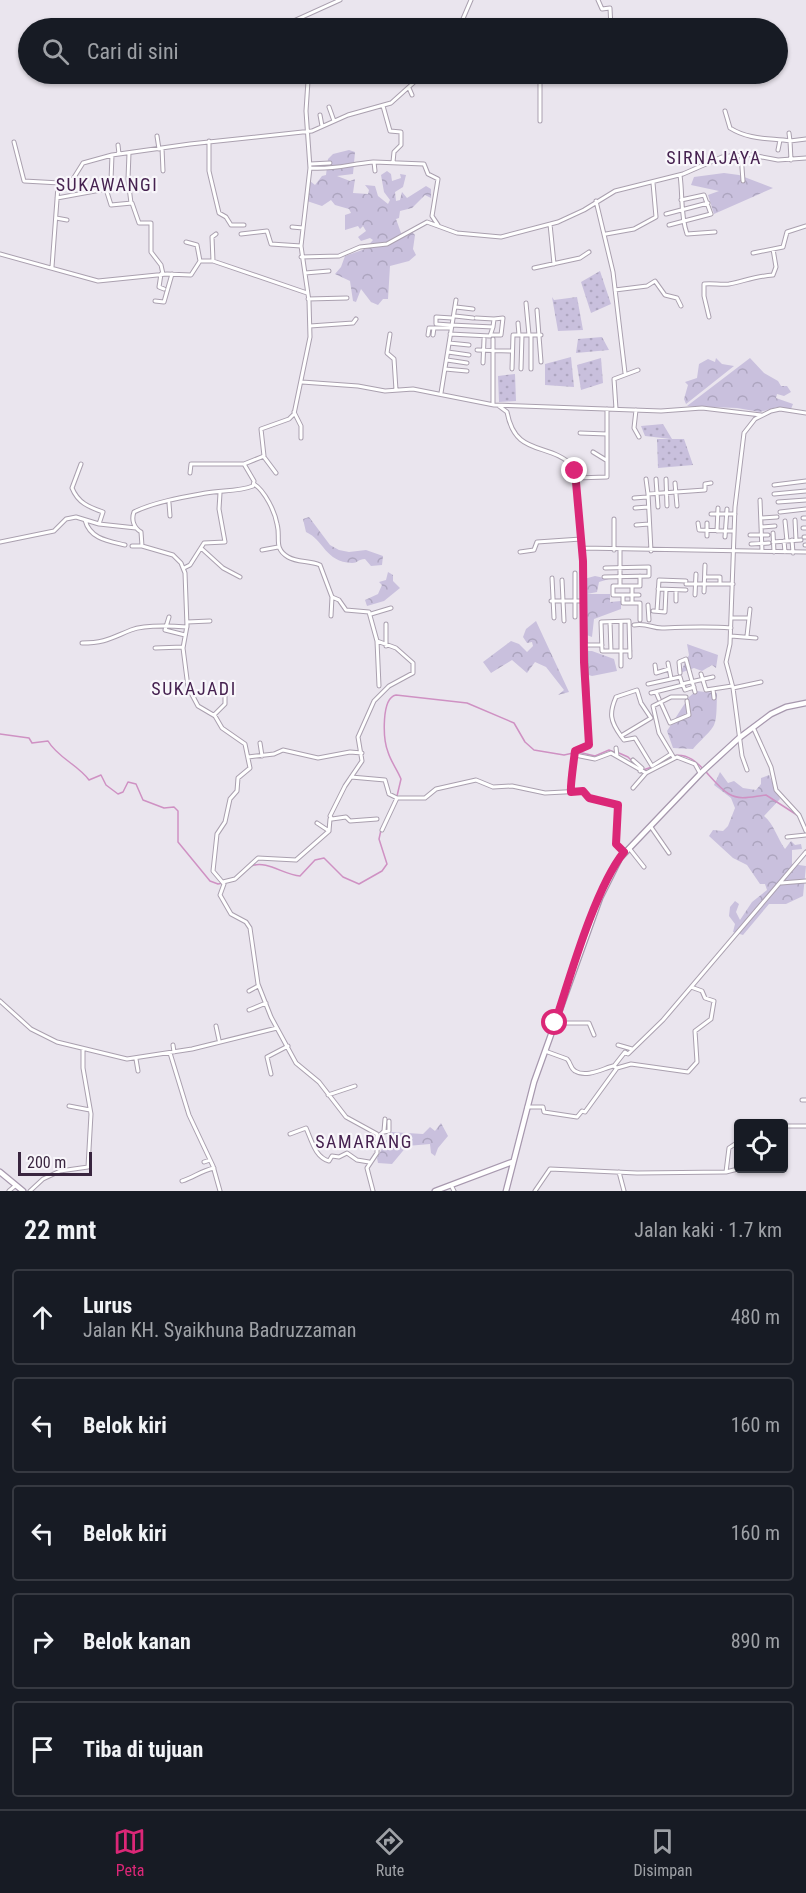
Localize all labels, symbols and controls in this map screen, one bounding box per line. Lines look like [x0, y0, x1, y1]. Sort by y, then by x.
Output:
search box [18, 18, 788, 84]
icon: search [39, 35, 72, 68]
text: Cari di sini [87, 39, 179, 64]
district label: SIRNAJAYA [666, 147, 762, 168]
district label: SUKAWANGI [56, 174, 158, 195]
route end [561, 457, 587, 483]
district label: SUKAJADI [151, 678, 237, 699]
route start [541, 1009, 567, 1035]
map controls [734, 1119, 788, 1173]
button: locate [734, 1119, 788, 1173]
district label: SAMARANG [315, 1131, 413, 1152]
scale bar [18, 1149, 92, 1176]
text: 200 m [27, 1153, 66, 1172]
text: 22 mnt [24, 1215, 96, 1245]
text: Jalan kaki · 1.7 km [634, 1218, 782, 1242]
text: Lurus [83, 1293, 132, 1318]
icon: ahead [26, 1301, 59, 1334]
text: 480 m [731, 1305, 780, 1329]
text: Jalan KH. Syaikhuna Badruzzaman [83, 1318, 356, 1342]
icon: left [26, 1409, 59, 1442]
text: Belok kiri [83, 1413, 167, 1438]
text: 160 m [731, 1413, 780, 1437]
icon: left [26, 1517, 59, 1550]
text: Belok kiri [83, 1521, 167, 1546]
text: 160 m [731, 1521, 780, 1545]
icon: right [26, 1625, 59, 1658]
text: Belok kanan [83, 1629, 191, 1654]
text: 890 m [731, 1629, 780, 1653]
icon: arrive [26, 1733, 59, 1766]
text: Tiba di tujuan [83, 1737, 203, 1762]
tab: Peta [113, 1825, 146, 1880]
tab: Rute [373, 1825, 406, 1880]
tab: Disimpan [633, 1825, 693, 1880]

